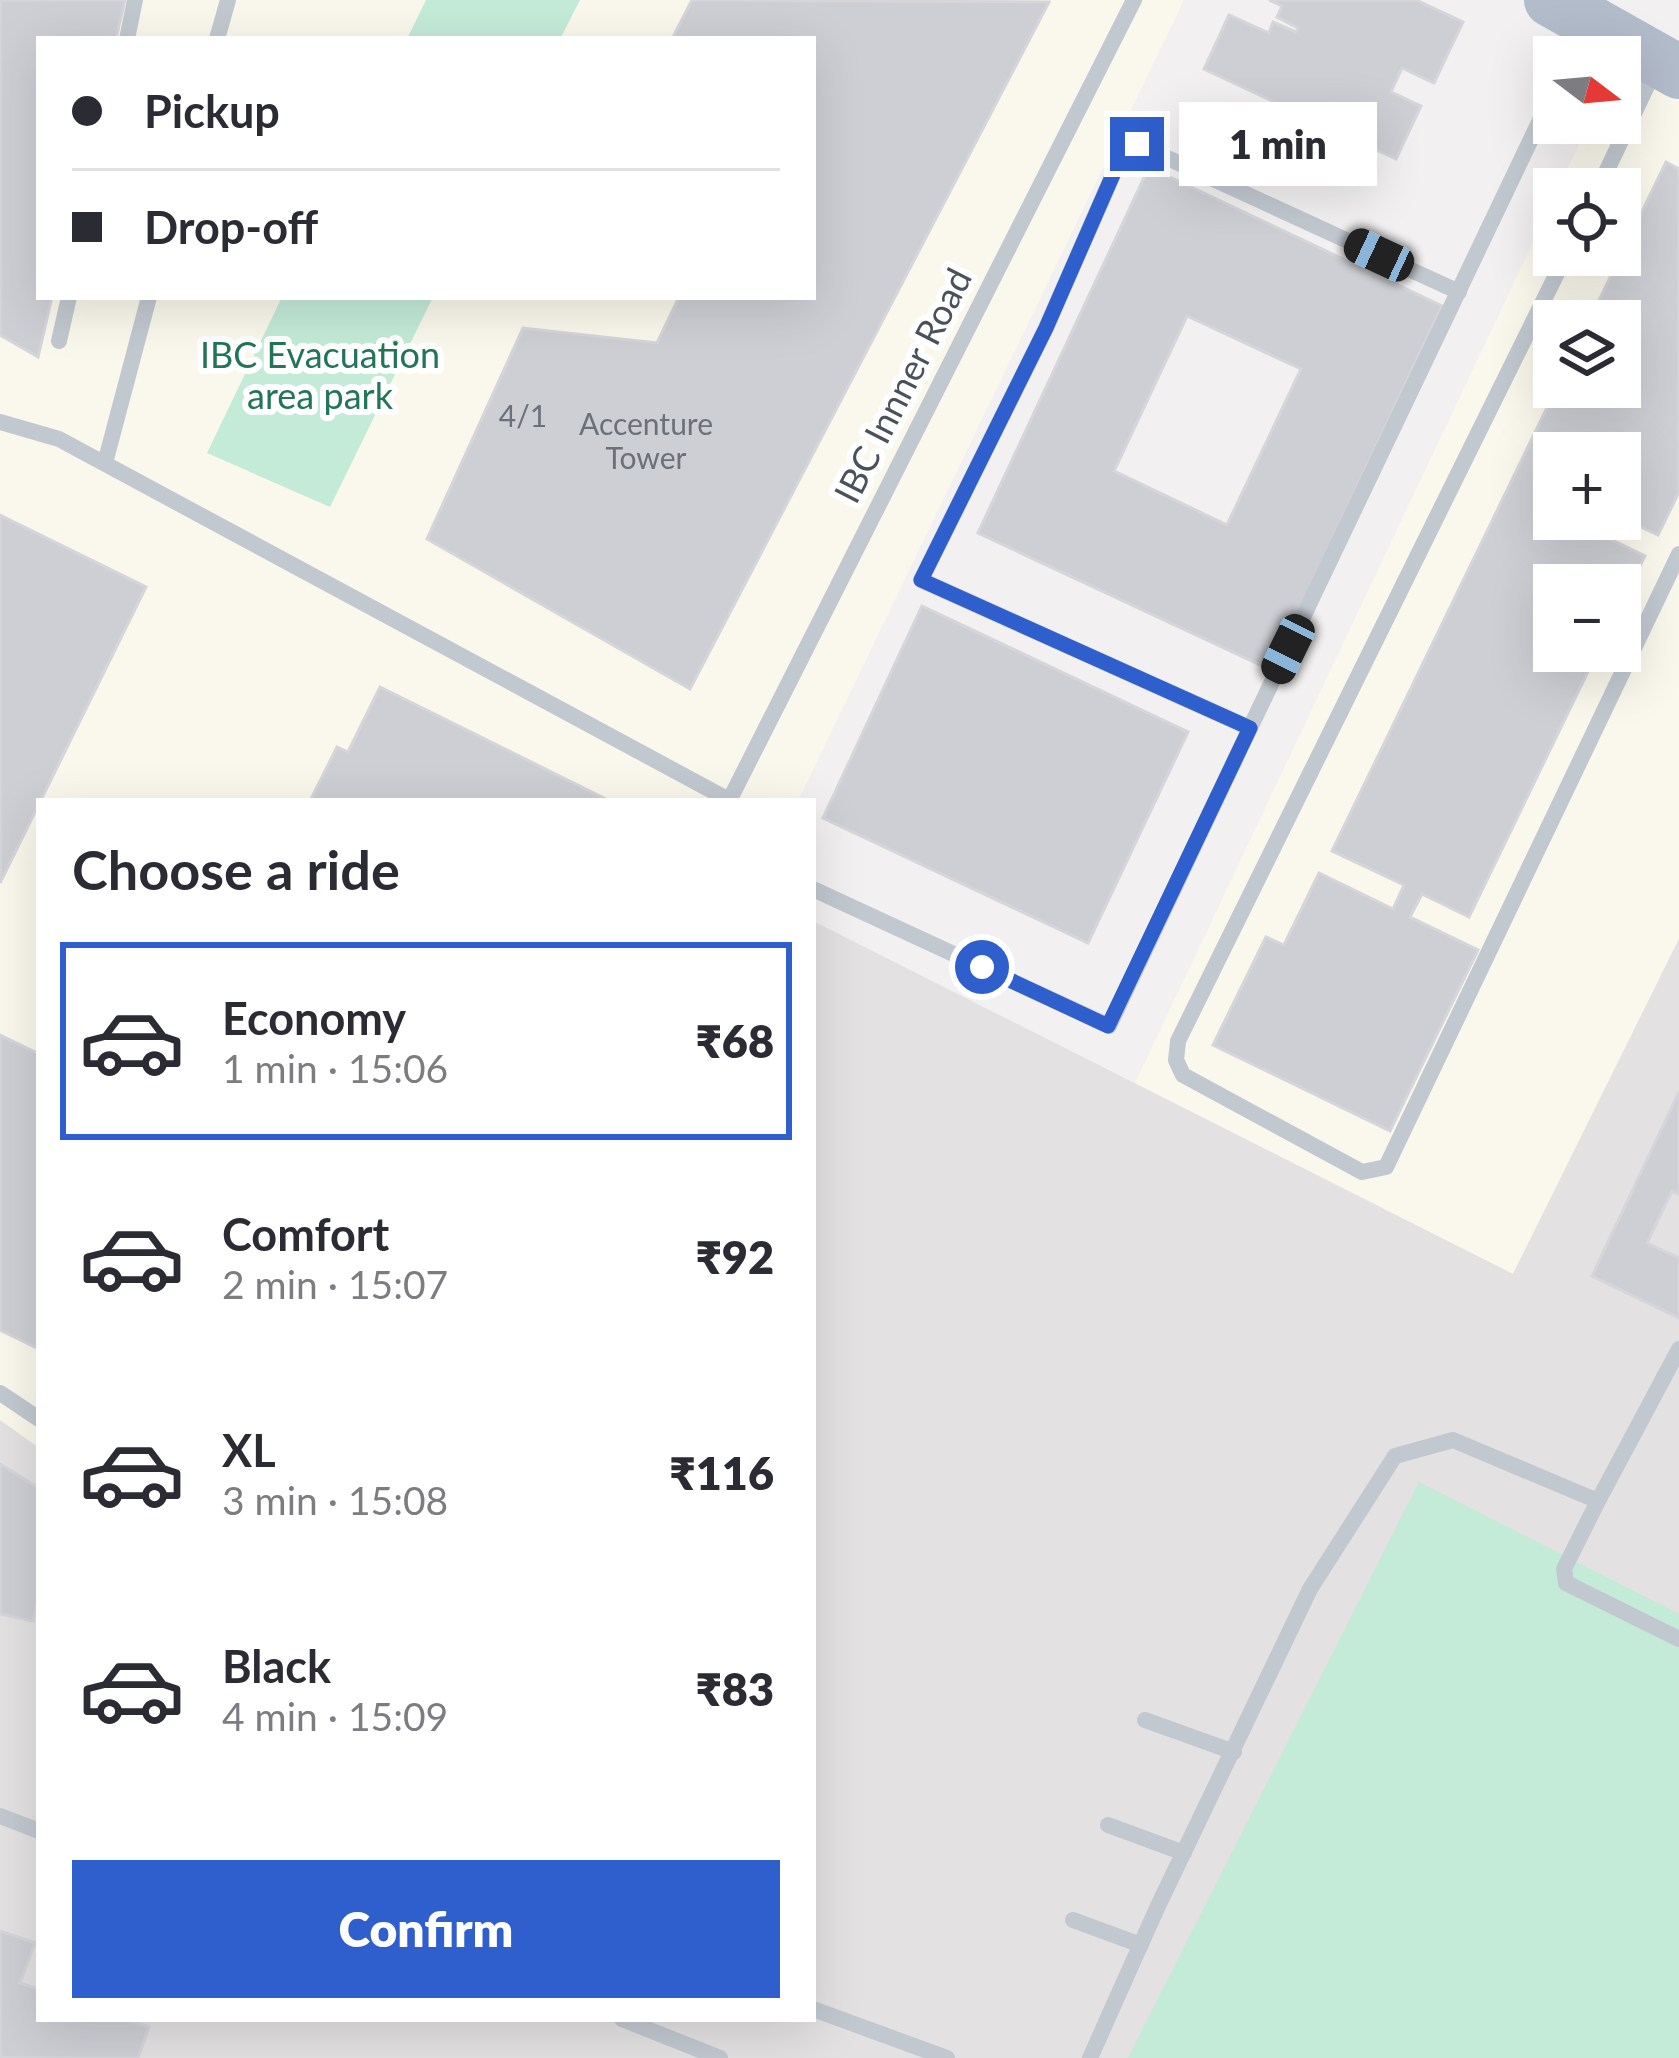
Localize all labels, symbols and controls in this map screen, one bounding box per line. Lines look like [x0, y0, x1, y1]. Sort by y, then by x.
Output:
north arrow [1533, 36, 1641, 144]
map controls [1533, 36, 1641, 672]
text: Pickup [144, 84, 280, 138]
callout: 1 min [1179, 102, 1377, 186]
route end [1110, 117, 1164, 171]
text: 1 min [1229, 121, 1327, 167]
button: locate [1533, 168, 1641, 276]
text: Drop-off [144, 200, 318, 254]
car [1339, 223, 1419, 287]
street label: IBC Innner Road [824, 260, 980, 510]
button: layers [1533, 300, 1641, 408]
park label: IBC Evacuation area park [200, 332, 440, 417]
house number: 4/1 [499, 397, 547, 433]
house number: Accenture Tower [579, 405, 713, 475]
button: + [1533, 432, 1641, 540]
button: − [1533, 564, 1641, 672]
car [1256, 609, 1320, 689]
text: Choose a ride [72, 837, 400, 902]
route start [955, 940, 1009, 994]
icon: car [78, 987, 186, 1095]
text: Economy [222, 991, 406, 1045]
text: ₹68 [696, 1014, 774, 1068]
text: 1 min · 15:06 [222, 1045, 448, 1091]
icon: car [78, 1203, 186, 1311]
text: Comfort [222, 1207, 389, 1261]
text: ₹92 [696, 1230, 774, 1284]
text: 2 min · 15:07 [222, 1261, 448, 1307]
icon: car [78, 1419, 186, 1527]
text: XL [222, 1423, 276, 1477]
text: ₹116 [670, 1446, 774, 1500]
text: 3 min · 15:08 [222, 1477, 448, 1523]
icon: car [78, 1635, 186, 1743]
text: Black [222, 1639, 331, 1693]
text: ₹83 [696, 1662, 774, 1716]
text: 4 min · 15:09 [222, 1693, 448, 1739]
button: Confirm [72, 1860, 780, 1998]

